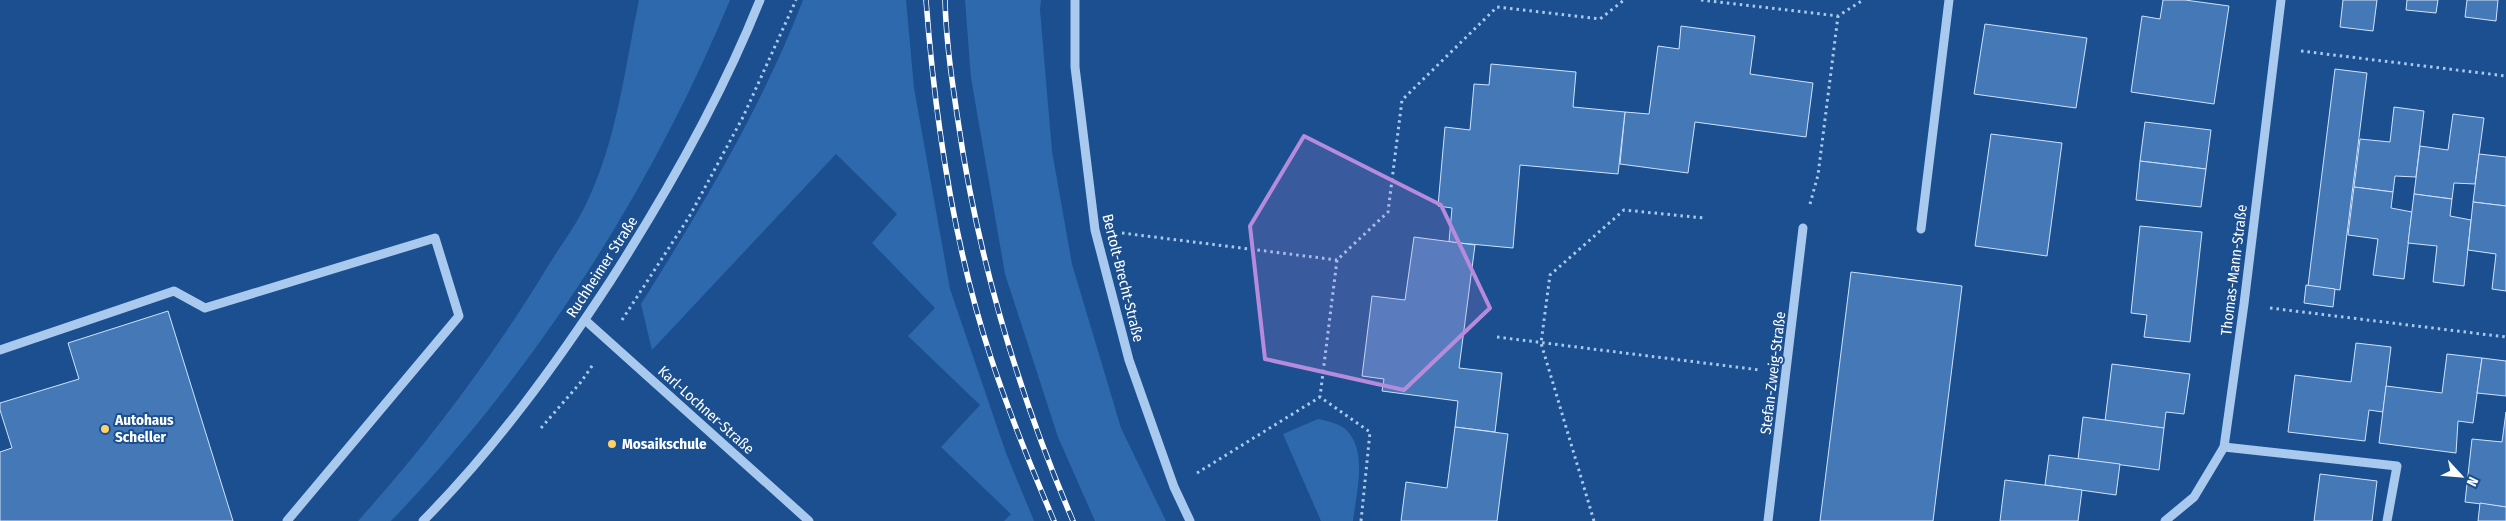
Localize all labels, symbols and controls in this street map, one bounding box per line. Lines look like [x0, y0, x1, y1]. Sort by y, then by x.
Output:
street label: Thomas-Mann-Straße [2217, 203, 2251, 337]
street label: Bertolt-Brecht-Straße [1098, 212, 1148, 344]
street label: Ruchheimer Straße [563, 213, 641, 321]
street label: Stefan-Zweig-Straße [1757, 310, 1789, 436]
street label: Karl-Lochner-Straße [654, 362, 758, 458]
place label: Autohaus Scheller [114, 411, 174, 446]
marker: Autohaus Scheller [99, 423, 111, 435]
place label: Mosaikschule [622, 435, 707, 453]
marker: Mosaikschule [606, 438, 618, 450]
north arrow [2436, 451, 2486, 501]
text: N [2463, 474, 2482, 489]

